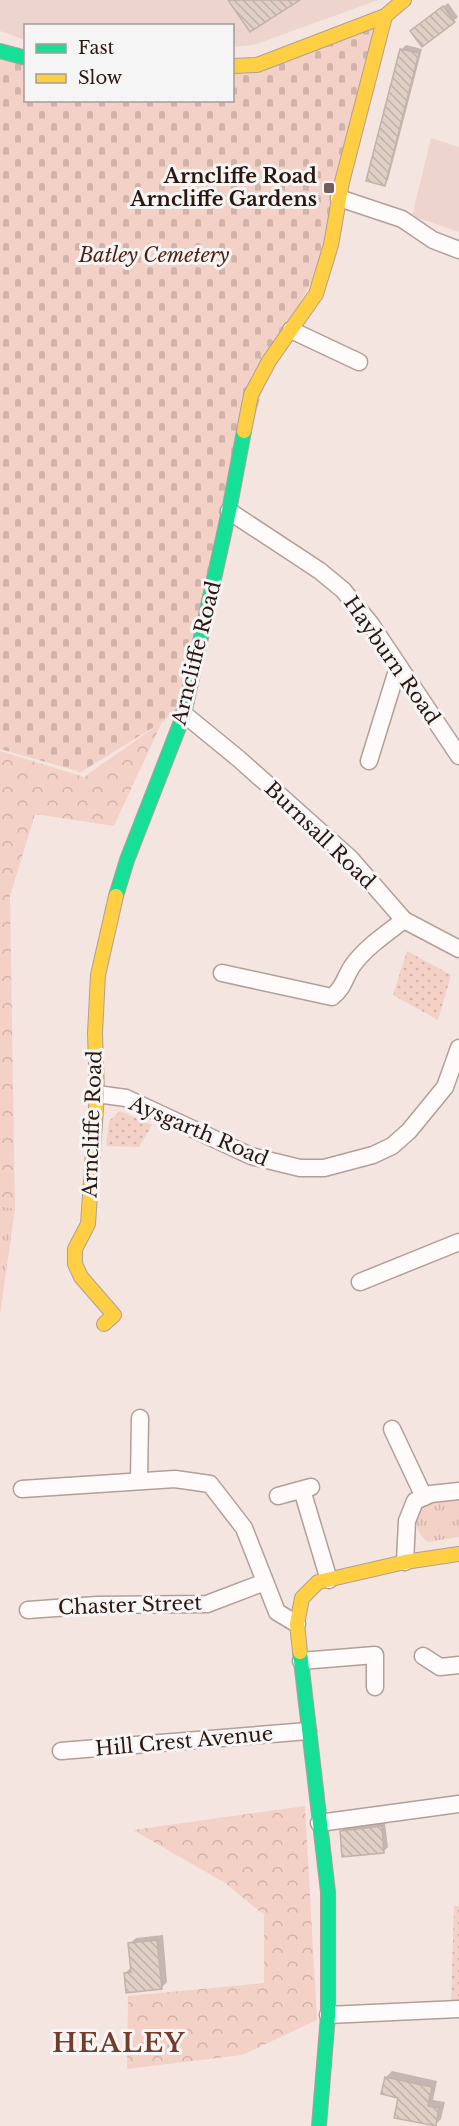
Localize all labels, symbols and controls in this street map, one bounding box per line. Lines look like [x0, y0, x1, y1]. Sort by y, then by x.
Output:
legend [24, 24, 234, 102]
text: Fast [78, 37, 115, 59]
text: Slow [78, 67, 123, 89]
place label: Arncliffe Road Arncliffe Gardens [129, 164, 317, 211]
marker: Arncliffe Road Arncliffe Gardens [322, 181, 336, 195]
park label: Batley Cemetery [78, 243, 230, 267]
street label: Arncliffe Road [166, 578, 225, 728]
street label: Hayburn Road [339, 591, 445, 729]
street label: Burnsall Road [260, 776, 380, 894]
street label: Arncliffe Road [77, 1050, 107, 1199]
street label: Aysgarth Road [125, 1091, 272, 1171]
street label: Chaster Street [58, 1590, 203, 1620]
street label: Hill Crest Avenue [94, 1721, 274, 1761]
district label: HEALEY [52, 2027, 186, 2059]

